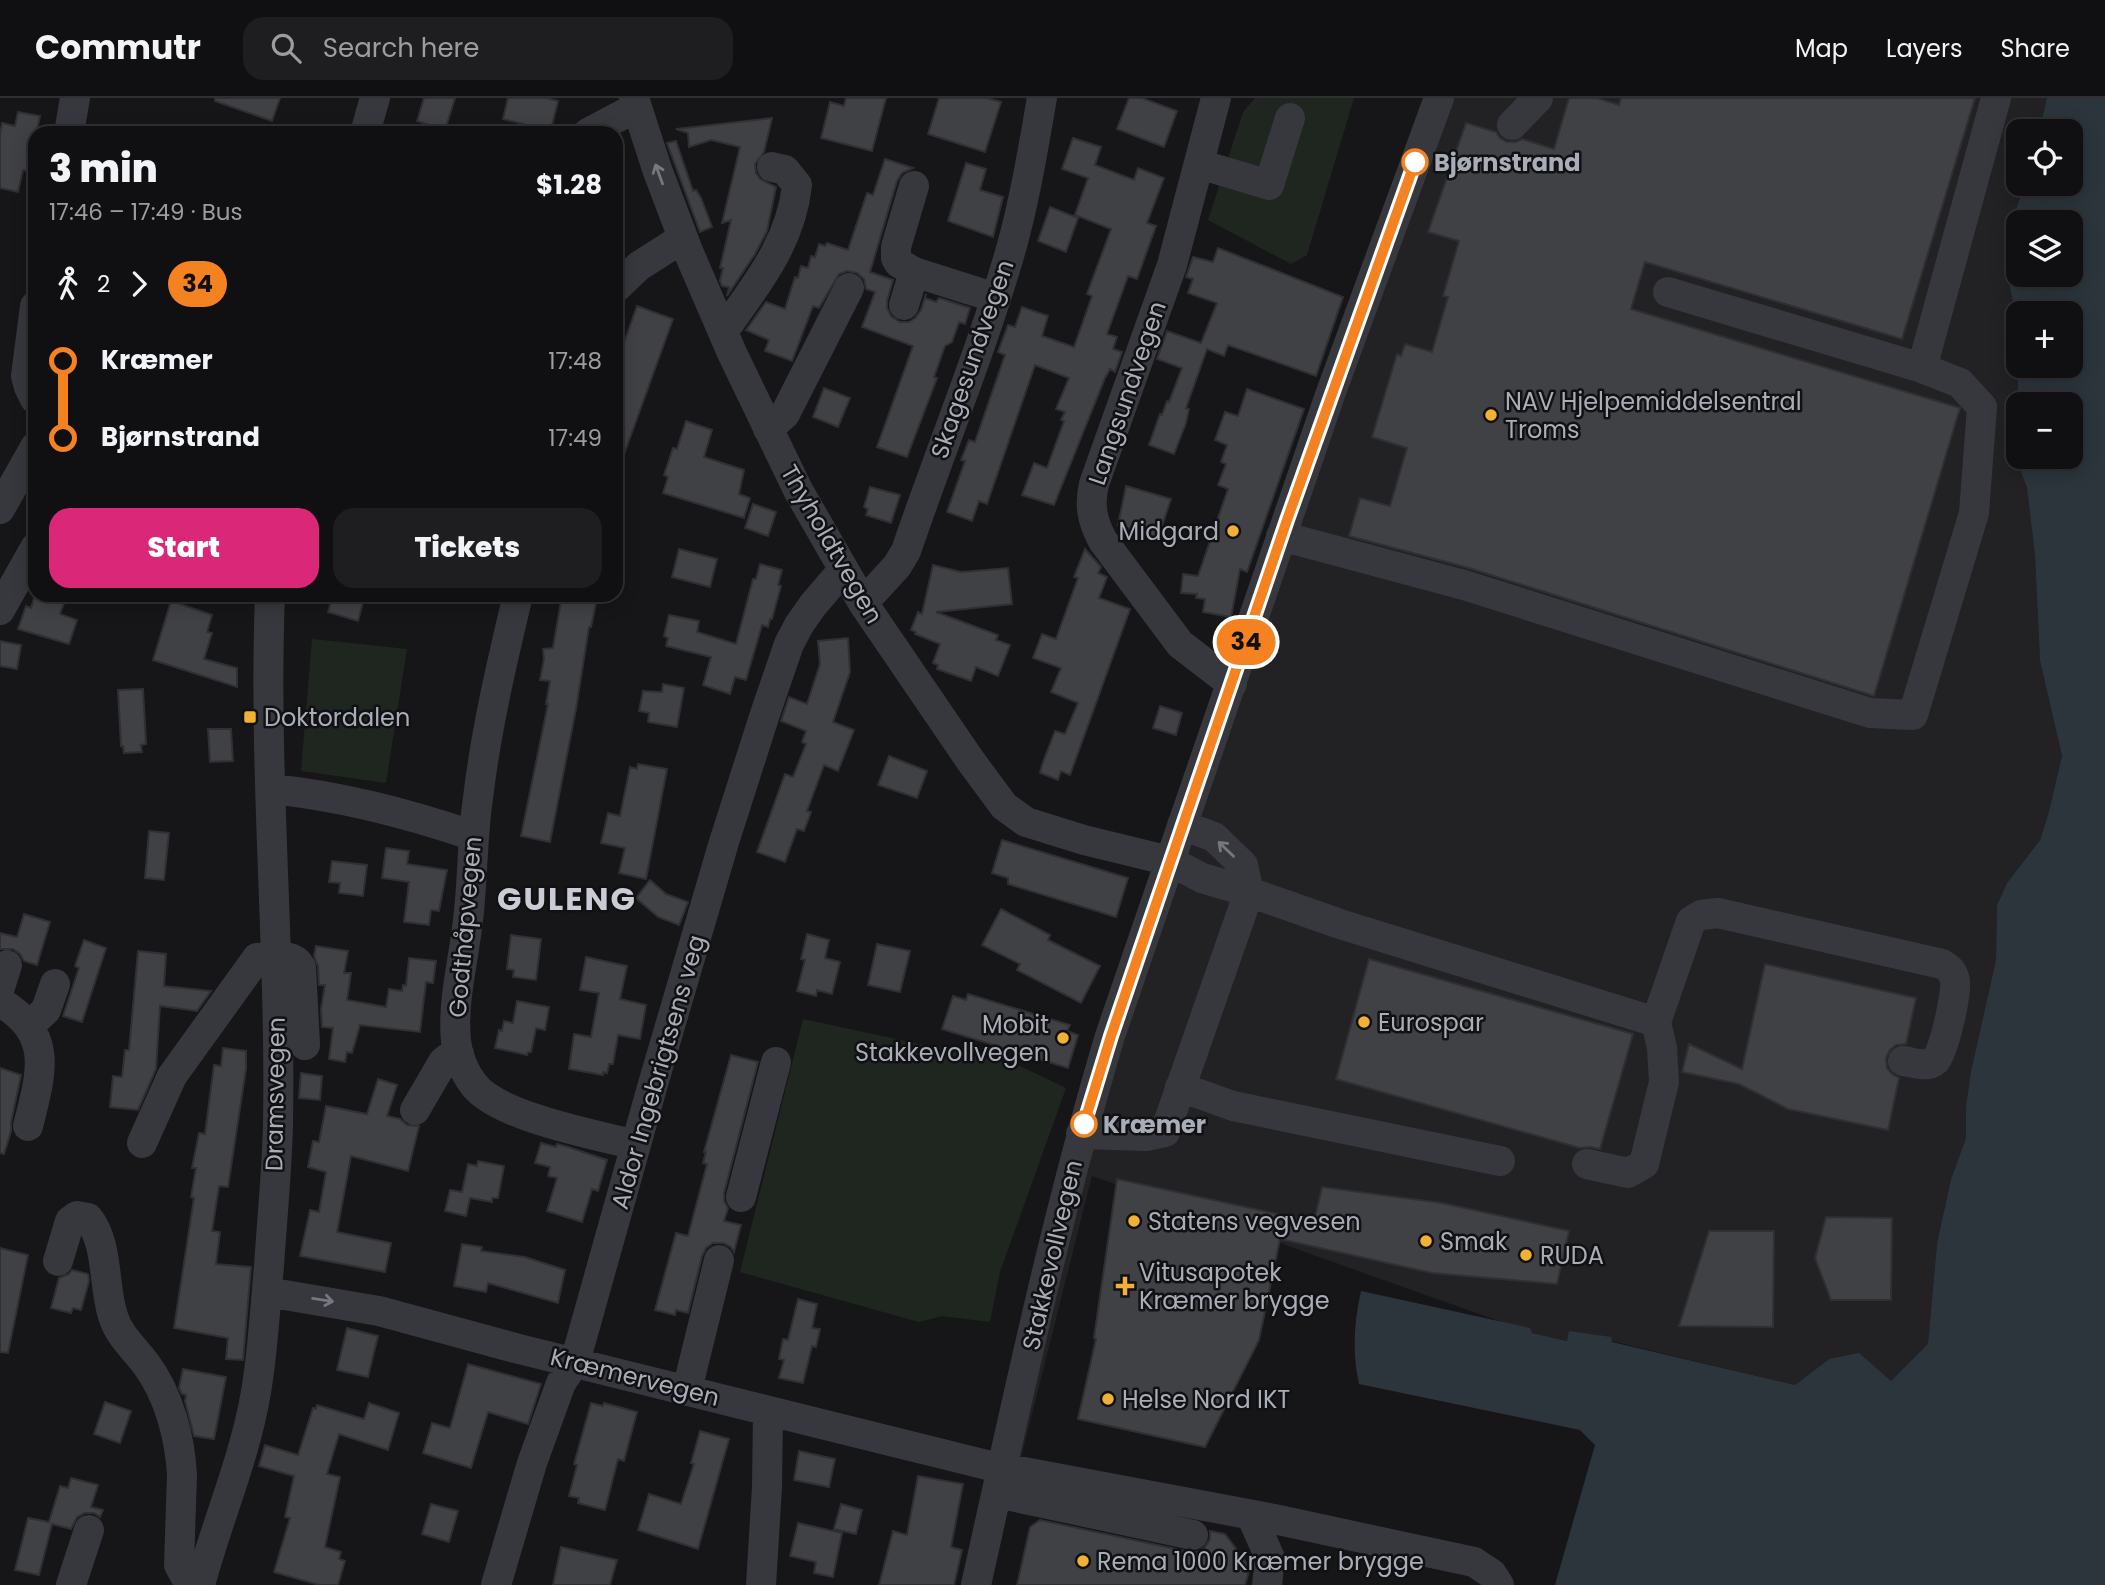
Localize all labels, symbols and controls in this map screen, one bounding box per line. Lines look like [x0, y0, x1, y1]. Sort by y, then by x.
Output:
search box [243, 17, 733, 80]
text: Commutr [35, 24, 201, 71]
icon: search [267, 29, 305, 67]
text: Search here [323, 30, 479, 66]
text: Map [1795, 32, 1848, 65]
text: Layers [1886, 32, 1962, 65]
text: Share [2000, 32, 2070, 65]
map controls [2006, 119, 2083, 469]
button: locate [2006, 119, 2083, 196]
text: 3 min [49, 142, 158, 195]
place label: Bjørnstrand [1434, 146, 1581, 179]
marker: Bjørnstrand [1402, 149, 1428, 175]
one-way arrow [652, 164, 664, 186]
text: $1.28 [536, 167, 602, 203]
text: 17:46 – 17:49 · Bus [49, 196, 243, 228]
button: layers [2006, 210, 2083, 287]
street label: Skagesundvegen [923, 255, 1021, 463]
icon: walk [49, 265, 87, 303]
icon: forward [120, 265, 158, 303]
text: 34 [182, 267, 213, 300]
text: 2 [97, 268, 110, 300]
street label: Langsundvegen [1080, 297, 1174, 489]
button: + [2006, 301, 2083, 378]
text: Kræmer [101, 342, 213, 378]
text: 17:48 [548, 345, 602, 377]
place label: NAV Hjelpemiddelsentral Troms [1505, 385, 1802, 446]
button: − [2006, 392, 2083, 469]
marker: NAV Hjelpemiddelsentral Troms [1483, 407, 1499, 423]
text: Bjørnstrand [101, 419, 260, 455]
text: 17:49 [548, 422, 602, 454]
street label: Thyholdtvegen [773, 459, 891, 629]
button: Start [49, 508, 319, 588]
button: Tickets [333, 508, 602, 588]
place label: Midgard [1119, 515, 1219, 548]
marker: Midgard [1225, 523, 1241, 539]
line badge: 34 [1214, 619, 1278, 665]
text: 34 [1231, 625, 1261, 658]
place label: Doktordalen [264, 701, 410, 734]
marker: Doktordalen [242, 709, 258, 725]
street label: Godthåpvegen [441, 835, 489, 1019]
one-way arrow [1218, 840, 1235, 857]
district label: GULENG [497, 876, 637, 921]
street label: Aldor Ingebrigtsens veg [603, 931, 713, 1213]
place label: Eurospar [1378, 1006, 1484, 1039]
place label: Mobit Stakkevollvegen [855, 1008, 1049, 1069]
marker: Eurospar [1356, 1014, 1372, 1030]
street label: Dramsvegen [257, 1017, 293, 1171]
marker: Mobit Stakkevollvegen [1055, 1030, 1071, 1046]
place label: Kræmer [1103, 1108, 1206, 1141]
marker: Kræmer [1071, 1111, 1097, 1137]
street label: Stakkevollvegen [1014, 1157, 1090, 1353]
place label: Statens vegvesen [1148, 1205, 1361, 1238]
marker: Statens vegvesen [1126, 1213, 1142, 1229]
place label: Smak [1440, 1225, 1508, 1258]
marker: Smak [1418, 1233, 1434, 1249]
place label: RUDA [1540, 1239, 1604, 1272]
marker: RUDA [1518, 1247, 1534, 1263]
place label: Vitusapotek Kræmer brygge [1139, 1256, 1330, 1317]
marker: Vitusapotek Kræmer brygge [1117, 1278, 1133, 1294]
one-way arrow [311, 1294, 334, 1307]
street label: Kræmervegen [547, 1340, 723, 1414]
place label: Helse Nord IKT [1122, 1383, 1290, 1416]
marker: Helse Nord IKT [1100, 1391, 1116, 1407]
place label: Rema 1000 Kræmer brygge [1097, 1545, 1424, 1578]
marker: Rema 1000 Kræmer brygge [1075, 1553, 1091, 1569]

